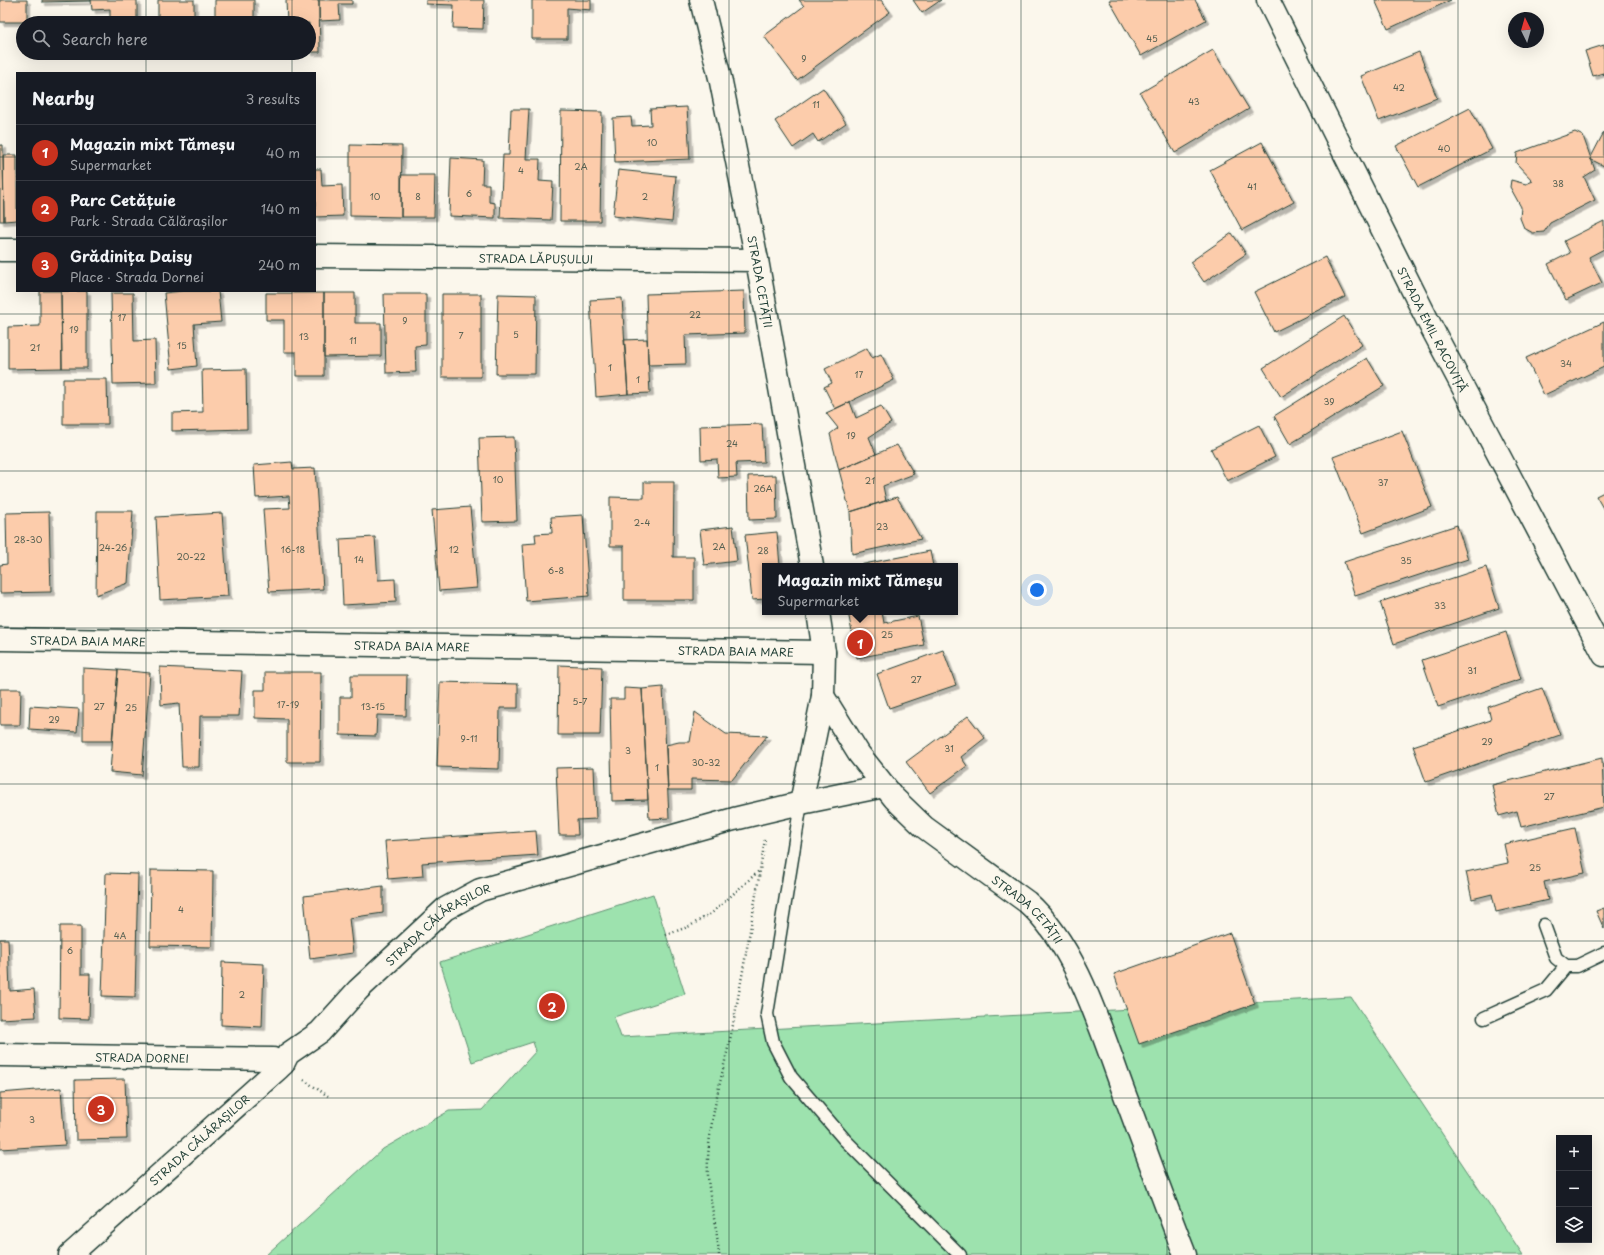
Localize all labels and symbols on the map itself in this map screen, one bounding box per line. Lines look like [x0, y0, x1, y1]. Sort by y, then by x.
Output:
north arrow [1508, 12, 1544, 48]
house number: 45 [1146, 31, 1158, 45]
house number: 9 [801, 51, 807, 65]
house number: 42 [1393, 80, 1405, 94]
house number: 43 [1188, 94, 1200, 108]
house number: 11 [812, 97, 820, 111]
house number: 10 [647, 135, 658, 149]
house number: 40 [1438, 141, 1451, 155]
house number: 2A [574, 159, 588, 173]
house number: 4 [518, 163, 524, 177]
house number: 38 [1552, 176, 1564, 190]
house number: 41 [1247, 179, 1257, 193]
house number: 6 [466, 186, 472, 200]
house number: 10 [370, 189, 381, 203]
house number: 8 [415, 189, 421, 203]
house number: 2 [642, 189, 648, 203]
street label: STRADA CETĂȚII [744, 234, 778, 329]
street label: STRADA LĂPUȘULUI [479, 249, 593, 267]
street label: STRADA EMIL RACOVIȚĂ [1394, 263, 1472, 395]
house number: 22 [689, 307, 701, 321]
house number: 17 [118, 310, 127, 324]
house number: 9 [402, 313, 408, 327]
house number: 19 [69, 322, 79, 336]
house number: 5 [513, 327, 519, 341]
house number: 7 [458, 328, 464, 342]
house number: 13 [299, 329, 309, 343]
house number: 11 [349, 333, 357, 347]
house number: 15 [177, 338, 187, 352]
house number: 21 [30, 340, 40, 354]
house number: 34 [1560, 356, 1572, 370]
house number: 1 [608, 360, 612, 374]
house number: 17 [855, 367, 864, 381]
house number: 1 [636, 372, 640, 386]
house number: 39 [1323, 394, 1335, 408]
house number: 19 [846, 428, 856, 442]
house number: 24 [726, 436, 738, 450]
house number: 10 [493, 472, 504, 486]
house number: 21 [865, 473, 875, 487]
house number: 37 [1378, 475, 1388, 489]
house number: 26A [753, 481, 773, 495]
house number: 2-4 [634, 515, 650, 529]
house number: 23 [876, 519, 888, 533]
house number: 28-30 [14, 532, 43, 546]
house number: 2A [712, 539, 726, 553]
house number: 24-26 [99, 540, 127, 554]
house number: 16-18 [281, 542, 305, 556]
house number: 12 [449, 542, 459, 556]
house number: 28 [757, 543, 769, 557]
house number: 20-22 [176, 549, 206, 563]
house number: 14 [354, 552, 364, 566]
house number: 35 [1400, 553, 1412, 567]
house number: 6-8 [548, 563, 564, 577]
your location [1027, 580, 1047, 600]
house number: 33 [1434, 598, 1446, 612]
house number: 25 [881, 627, 893, 641]
pin: 1 [847, 628, 873, 658]
street label: STRADA BAIA MARE [30, 631, 146, 650]
street label: STRADA BAIA MARE [354, 636, 470, 655]
street label: STRADA BAIA MARE [678, 641, 794, 660]
house number: 31 [1467, 663, 1477, 677]
house number: 27 [910, 672, 922, 686]
house number: 5-7 [573, 694, 587, 708]
house number: 17-19 [277, 697, 299, 711]
house number: 27 [93, 699, 105, 713]
house number: 13-15 [361, 699, 385, 713]
house number: 25 [125, 700, 137, 714]
house number: 29 [48, 712, 60, 726]
house number: 9-11 [460, 731, 478, 745]
house number: 29 [1481, 734, 1493, 748]
house number: 31 [944, 741, 954, 755]
house number: 3 [625, 743, 631, 757]
house number: 30-32 [692, 755, 720, 769]
house number: 1 [655, 760, 659, 774]
house number: 27 [1543, 789, 1555, 803]
house number: 25 [1529, 860, 1541, 874]
street label: STRADA CETĂȚII [988, 871, 1067, 947]
street label: STRADA CĂLĂRAȘILOR [381, 879, 492, 969]
house number: 4 [178, 902, 184, 916]
house number: 4A [114, 928, 127, 942]
house number: 6 [67, 943, 73, 957]
house number: 2 [239, 987, 245, 1001]
pin: 2 [539, 991, 565, 1021]
street label: STRADA DORNEI [95, 1048, 189, 1066]
street label: STRADA CĂLĂRAȘILOR [145, 1090, 253, 1189]
pin: 3 [88, 1094, 114, 1124]
house number: 3 [29, 1112, 35, 1126]

